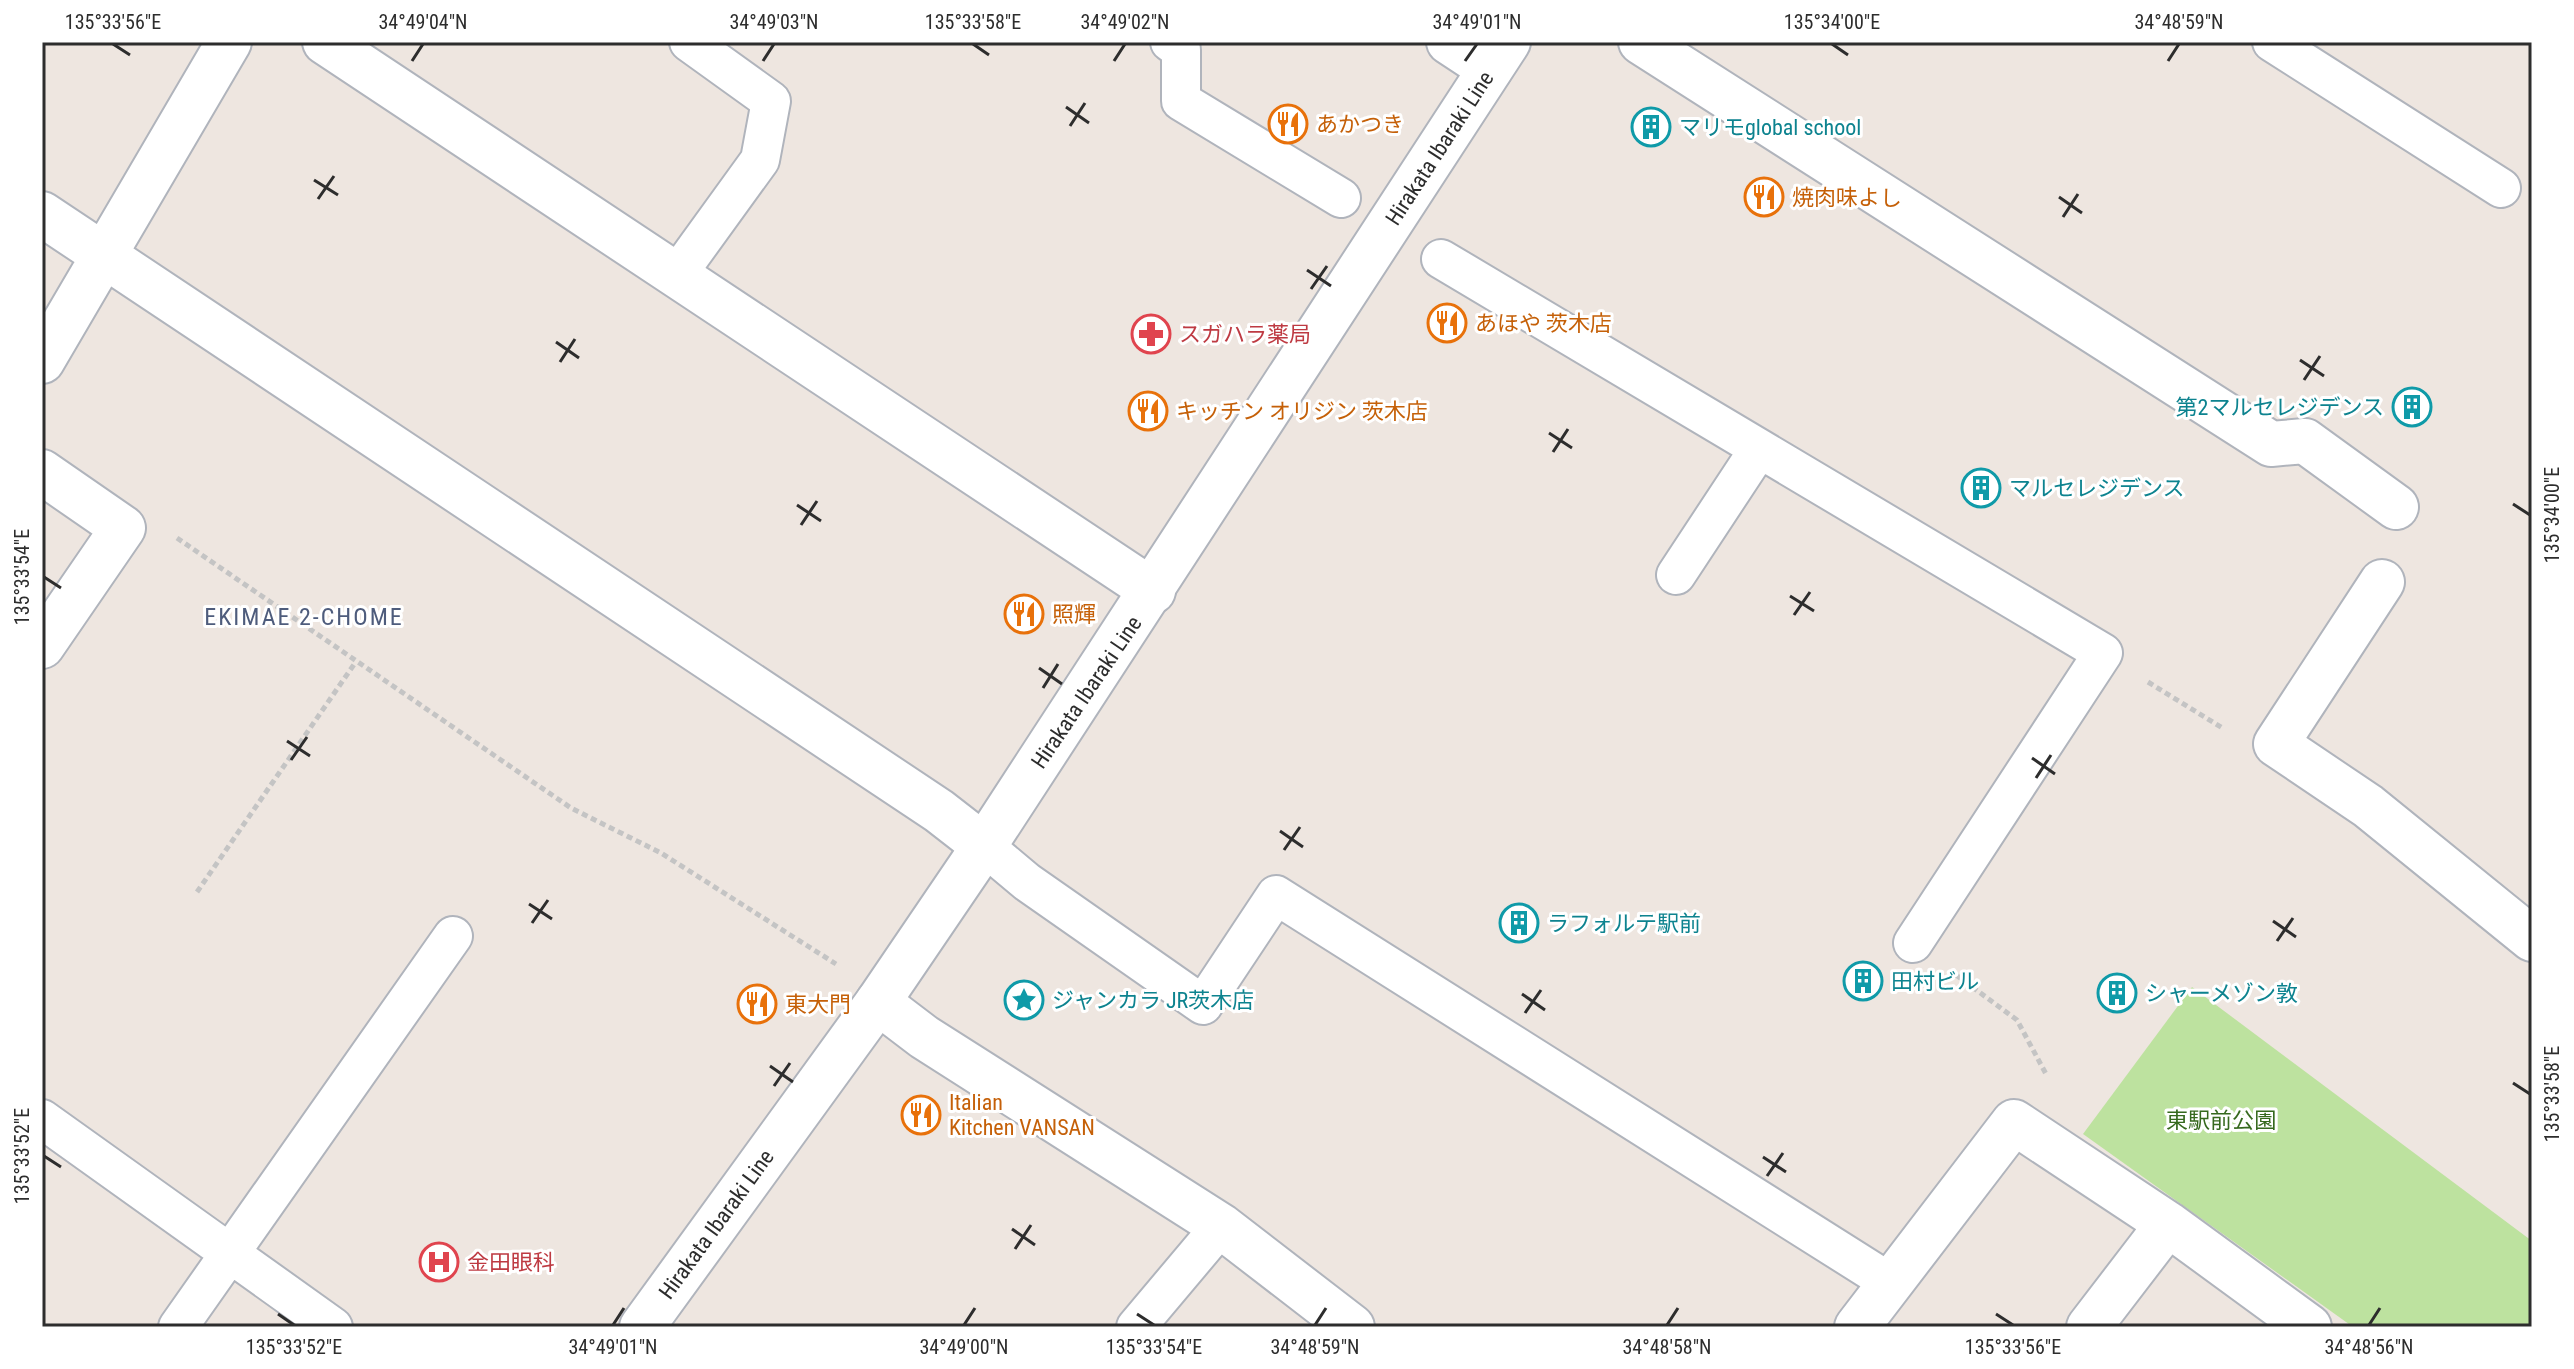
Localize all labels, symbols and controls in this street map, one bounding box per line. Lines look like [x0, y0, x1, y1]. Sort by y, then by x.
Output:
text: 135°33'56"E [65, 10, 161, 34]
text: 34°49'04"N [378, 10, 468, 34]
text: 34°49'03"N [729, 10, 819, 34]
text: 135°33'58"E [925, 10, 1021, 34]
text: 34°49'02"N [1080, 10, 1170, 34]
text: 34°49'01"N [1432, 10, 1522, 34]
text: 135°34'00"E [1784, 10, 1880, 34]
text: 34°48'59"N [2134, 10, 2224, 34]
street label: Hirakata Ibaraki Line [1380, 67, 1498, 230]
restaurant icon: あかつき [1267, 103, 1309, 145]
building icon: マリモglobal school [1630, 106, 1672, 148]
place label: あかつき [1316, 112, 1404, 137]
place label: マリモglobal school [1679, 115, 1861, 140]
restaurant icon: 焼肉味よし [1743, 176, 1785, 218]
place label: 焼肉味よし [1792, 185, 1902, 210]
restaurant icon: あほや 茨木店 [1426, 302, 1468, 344]
place label: あほや 茨木店 [1475, 311, 1612, 336]
pharmacy icon: スガハラ薬局 [1130, 313, 1172, 355]
place label: スガハラ薬局 [1179, 322, 1311, 347]
building icon: 第2マルセレジデンス [2391, 386, 2433, 428]
restaurant icon: キッチン オリジン 茨木店 [1127, 390, 1169, 432]
place label: 第2マルセレジデンス [2176, 395, 2384, 420]
place label: キッチン オリジン 茨木店 [1176, 399, 1428, 424]
building icon: マルセレジデンス [1960, 467, 2002, 509]
text: 135°34'00"E [2540, 467, 2564, 563]
place label: マルセレジデンス [2009, 476, 2185, 501]
text: 135°33'54"E [10, 529, 34, 625]
restaurant icon: 照輝 [1003, 593, 1045, 635]
place label: 照輝 [1052, 602, 1096, 627]
district label: EKIMAE 2-CHOME [204, 603, 404, 631]
street label: Hirakata Ibaraki Line [1026, 611, 1147, 773]
building icon: ラフォルテ駅前 [1498, 902, 1540, 944]
place label: ラフォルテ駅前 [1547, 911, 1701, 936]
building icon: 田村ビル [1842, 960, 1884, 1002]
place label: 田村ビル [1891, 969, 1979, 994]
building icon: シャーメゾン敦 [2096, 972, 2138, 1014]
place icon: ジャンカラ JR茨木店 [1003, 979, 1045, 1021]
place label: シャーメゾン敦 [2145, 981, 2298, 1006]
restaurant icon: 東大門 [736, 983, 778, 1025]
place label: ジャンカラ JR茨木店 [1052, 988, 1254, 1013]
place label: 東大門 [785, 992, 851, 1017]
text: 135°33'58"E [2540, 1046, 2564, 1142]
place label: Italian Kitchen VANSAN [949, 1090, 1095, 1140]
restaurant icon: Italian Kitchen VANSAN [900, 1094, 942, 1136]
text: 135°33'52"E [10, 1108, 34, 1204]
park label: 東駅前公園 [2166, 1108, 2276, 1133]
street label: Hirakata Ibaraki Line [654, 1145, 779, 1304]
hospital icon: 金田眼科 [418, 1241, 460, 1283]
place label: 金田眼科 [467, 1250, 555, 1275]
text: 135°33'52"E [246, 1335, 342, 1359]
text: 34°49'01"N [568, 1335, 658, 1359]
text: 34°49'00"N [919, 1335, 1009, 1359]
text: 135°33'54"E [1106, 1335, 1202, 1359]
text: 34°48'59"N [1270, 1335, 1360, 1359]
text: 34°48'58"N [1622, 1335, 1712, 1359]
text: 135°33'56"E [1965, 1335, 2061, 1359]
text: 34°48'56"N [2324, 1335, 2414, 1359]

